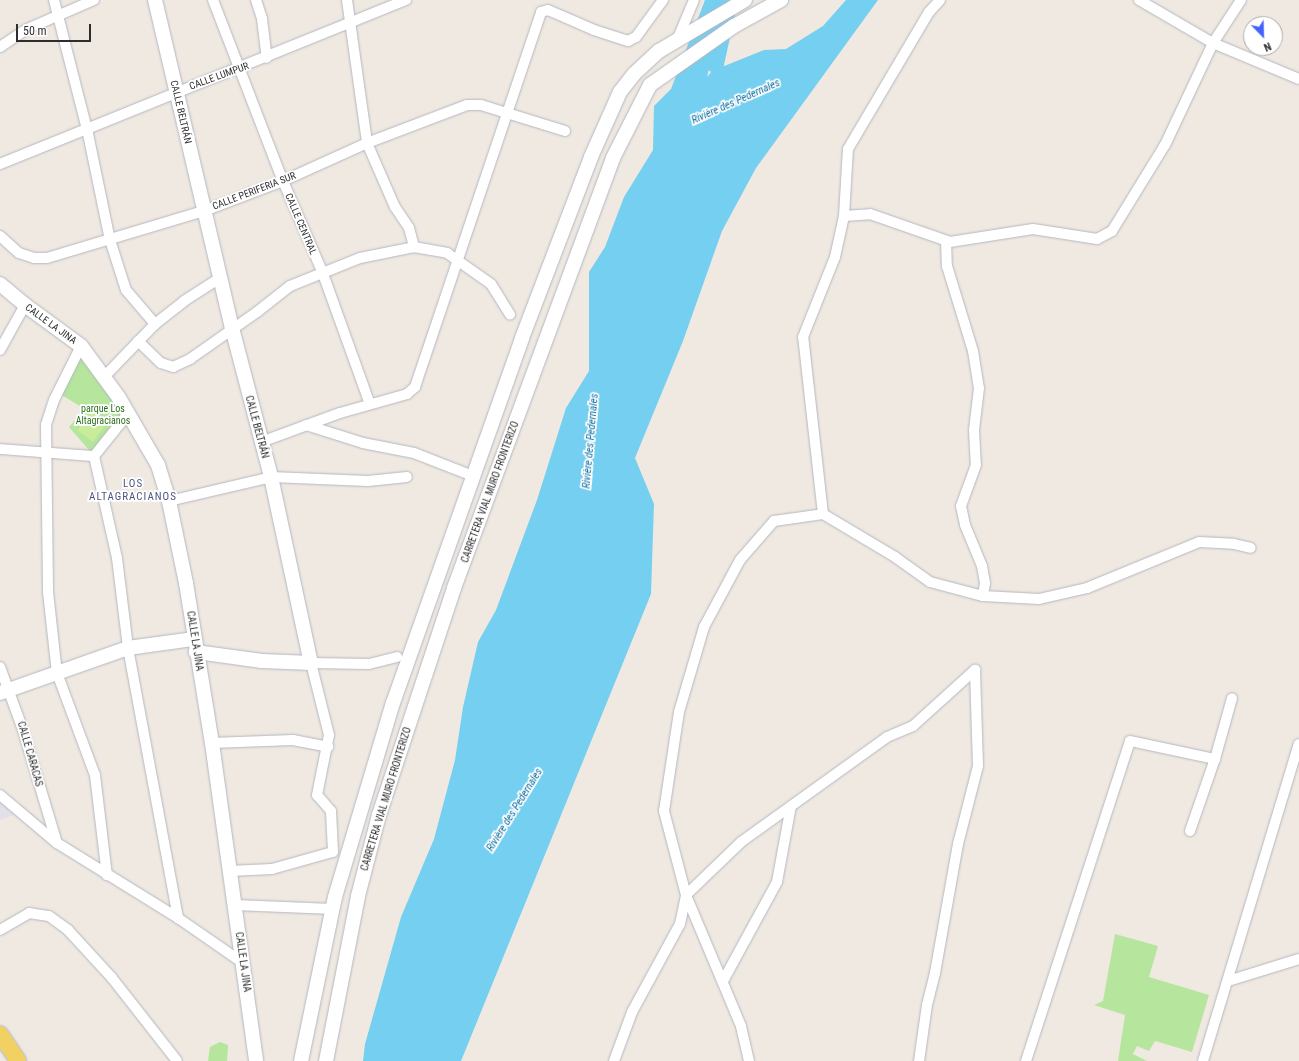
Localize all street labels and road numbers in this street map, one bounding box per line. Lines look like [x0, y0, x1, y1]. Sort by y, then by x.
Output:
street label: CALLE LUMPUR [188, 60, 250, 92]
street label: CALLE BELTRÁN [168, 79, 194, 145]
street label: CALLE PERIFERIA SUR [211, 170, 297, 212]
street label: CALLE CENTRAL [283, 191, 319, 257]
street label: CALLE LA JINA [23, 301, 79, 347]
street label: CALLE BELTRÁN [243, 394, 271, 460]
street label: CARRETERA VIAL MURO FRONTERIZO [459, 420, 521, 564]
street label: CALLE LA JINA [184, 610, 206, 672]
street label: CALLE CARACAS [15, 720, 45, 788]
street label: CARRETERA VIAL MURO FRONTERIZO [358, 726, 414, 872]
street label: CALLE LA JINA [233, 931, 253, 993]

